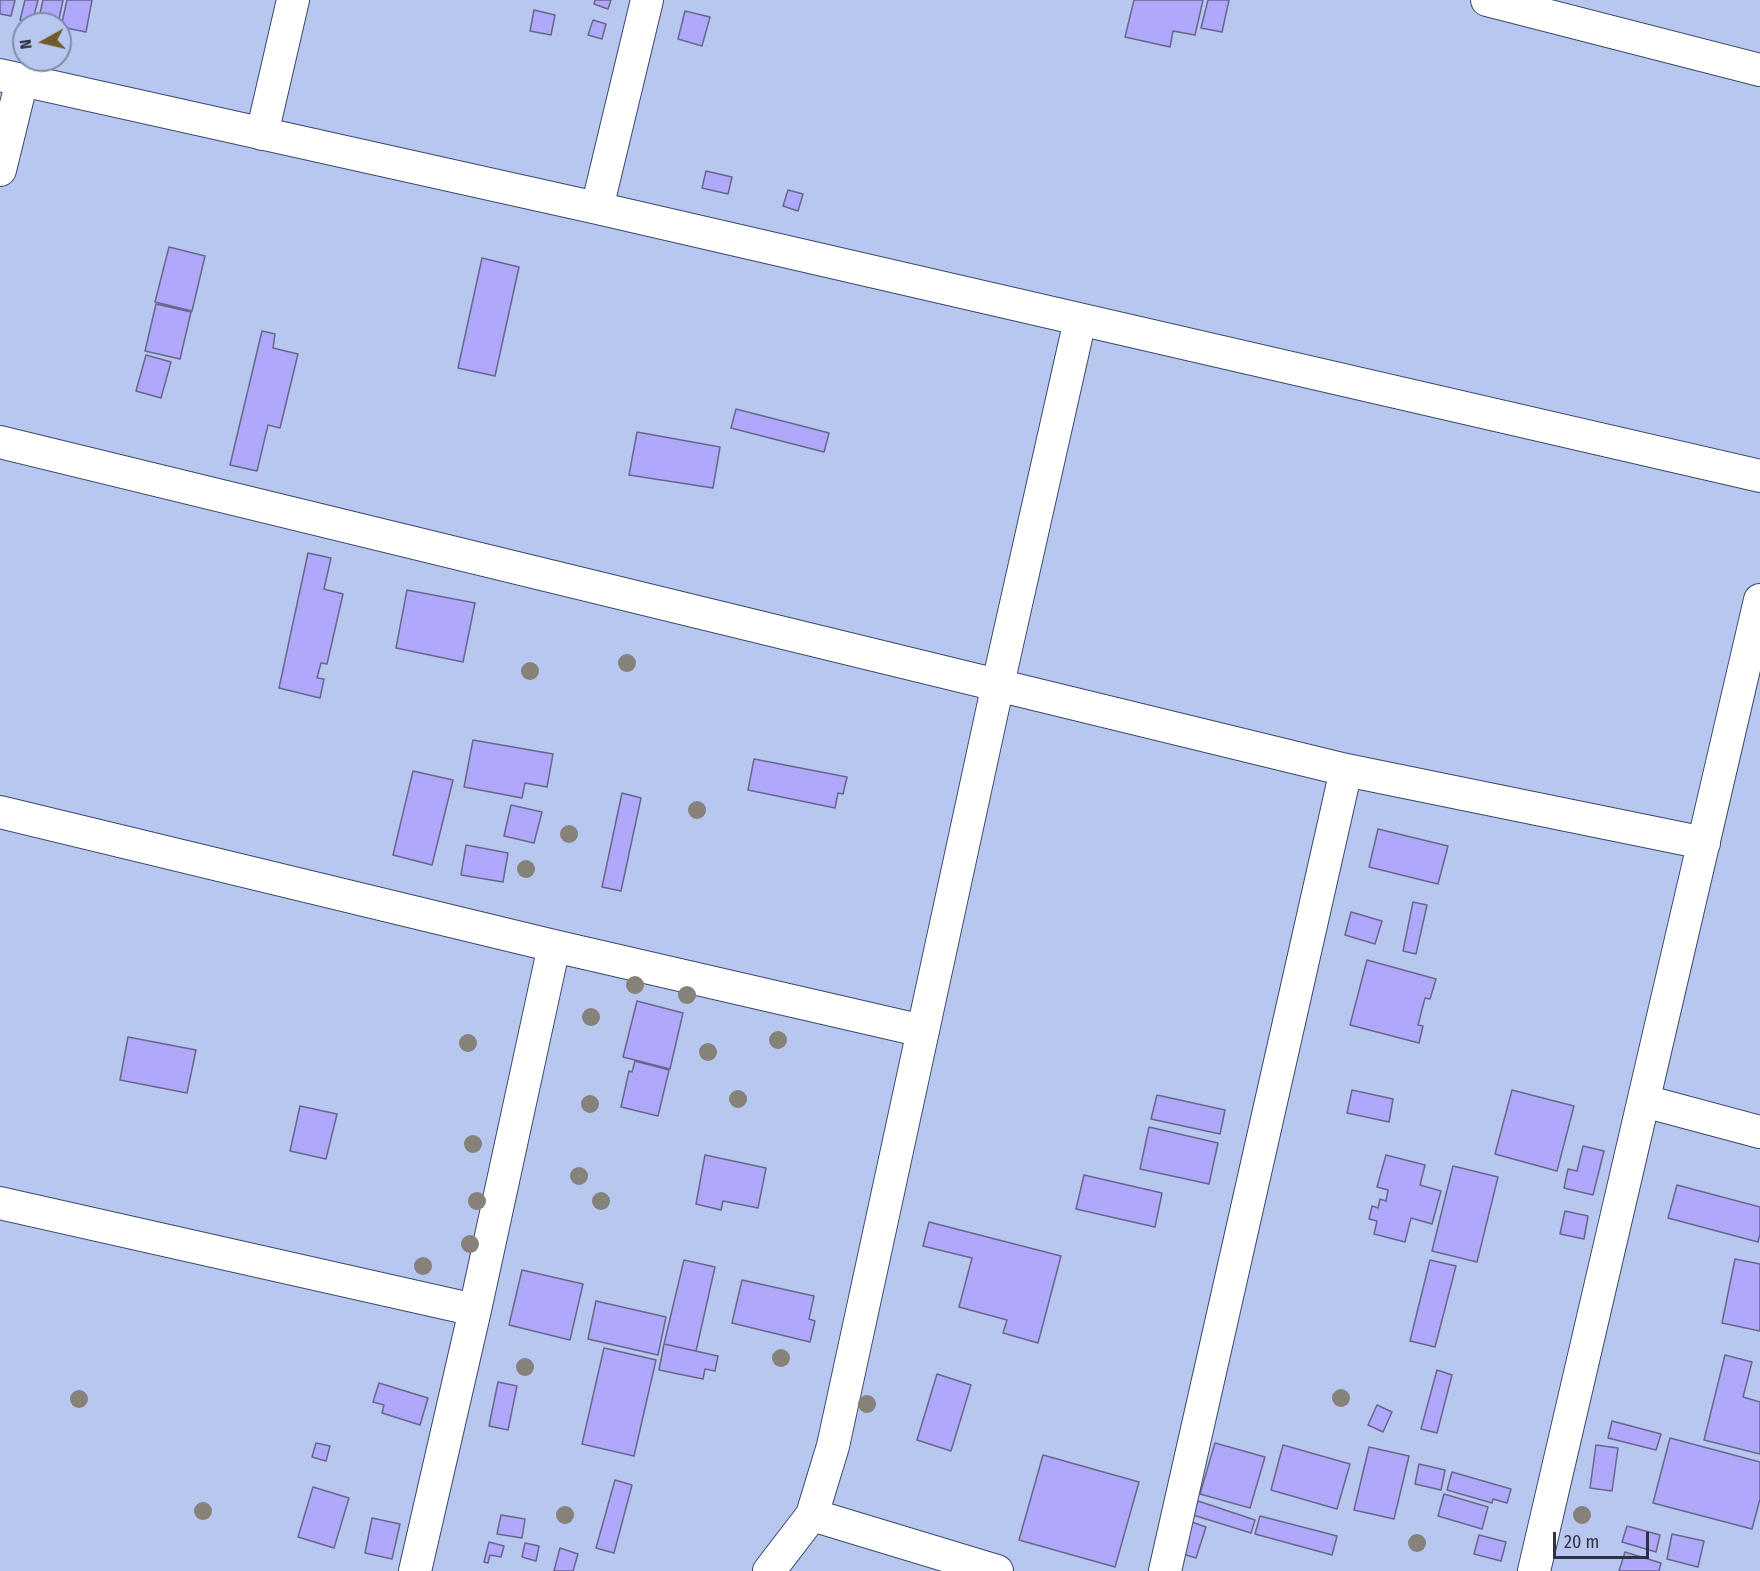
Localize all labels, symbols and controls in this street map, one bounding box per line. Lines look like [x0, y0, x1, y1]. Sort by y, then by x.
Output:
north arrow [12, 12, 72, 72]
text: N [16, 38, 36, 50]
scale bar [1556, 1520, 1652, 1558]
text: 20 m [1564, 1531, 1599, 1553]

